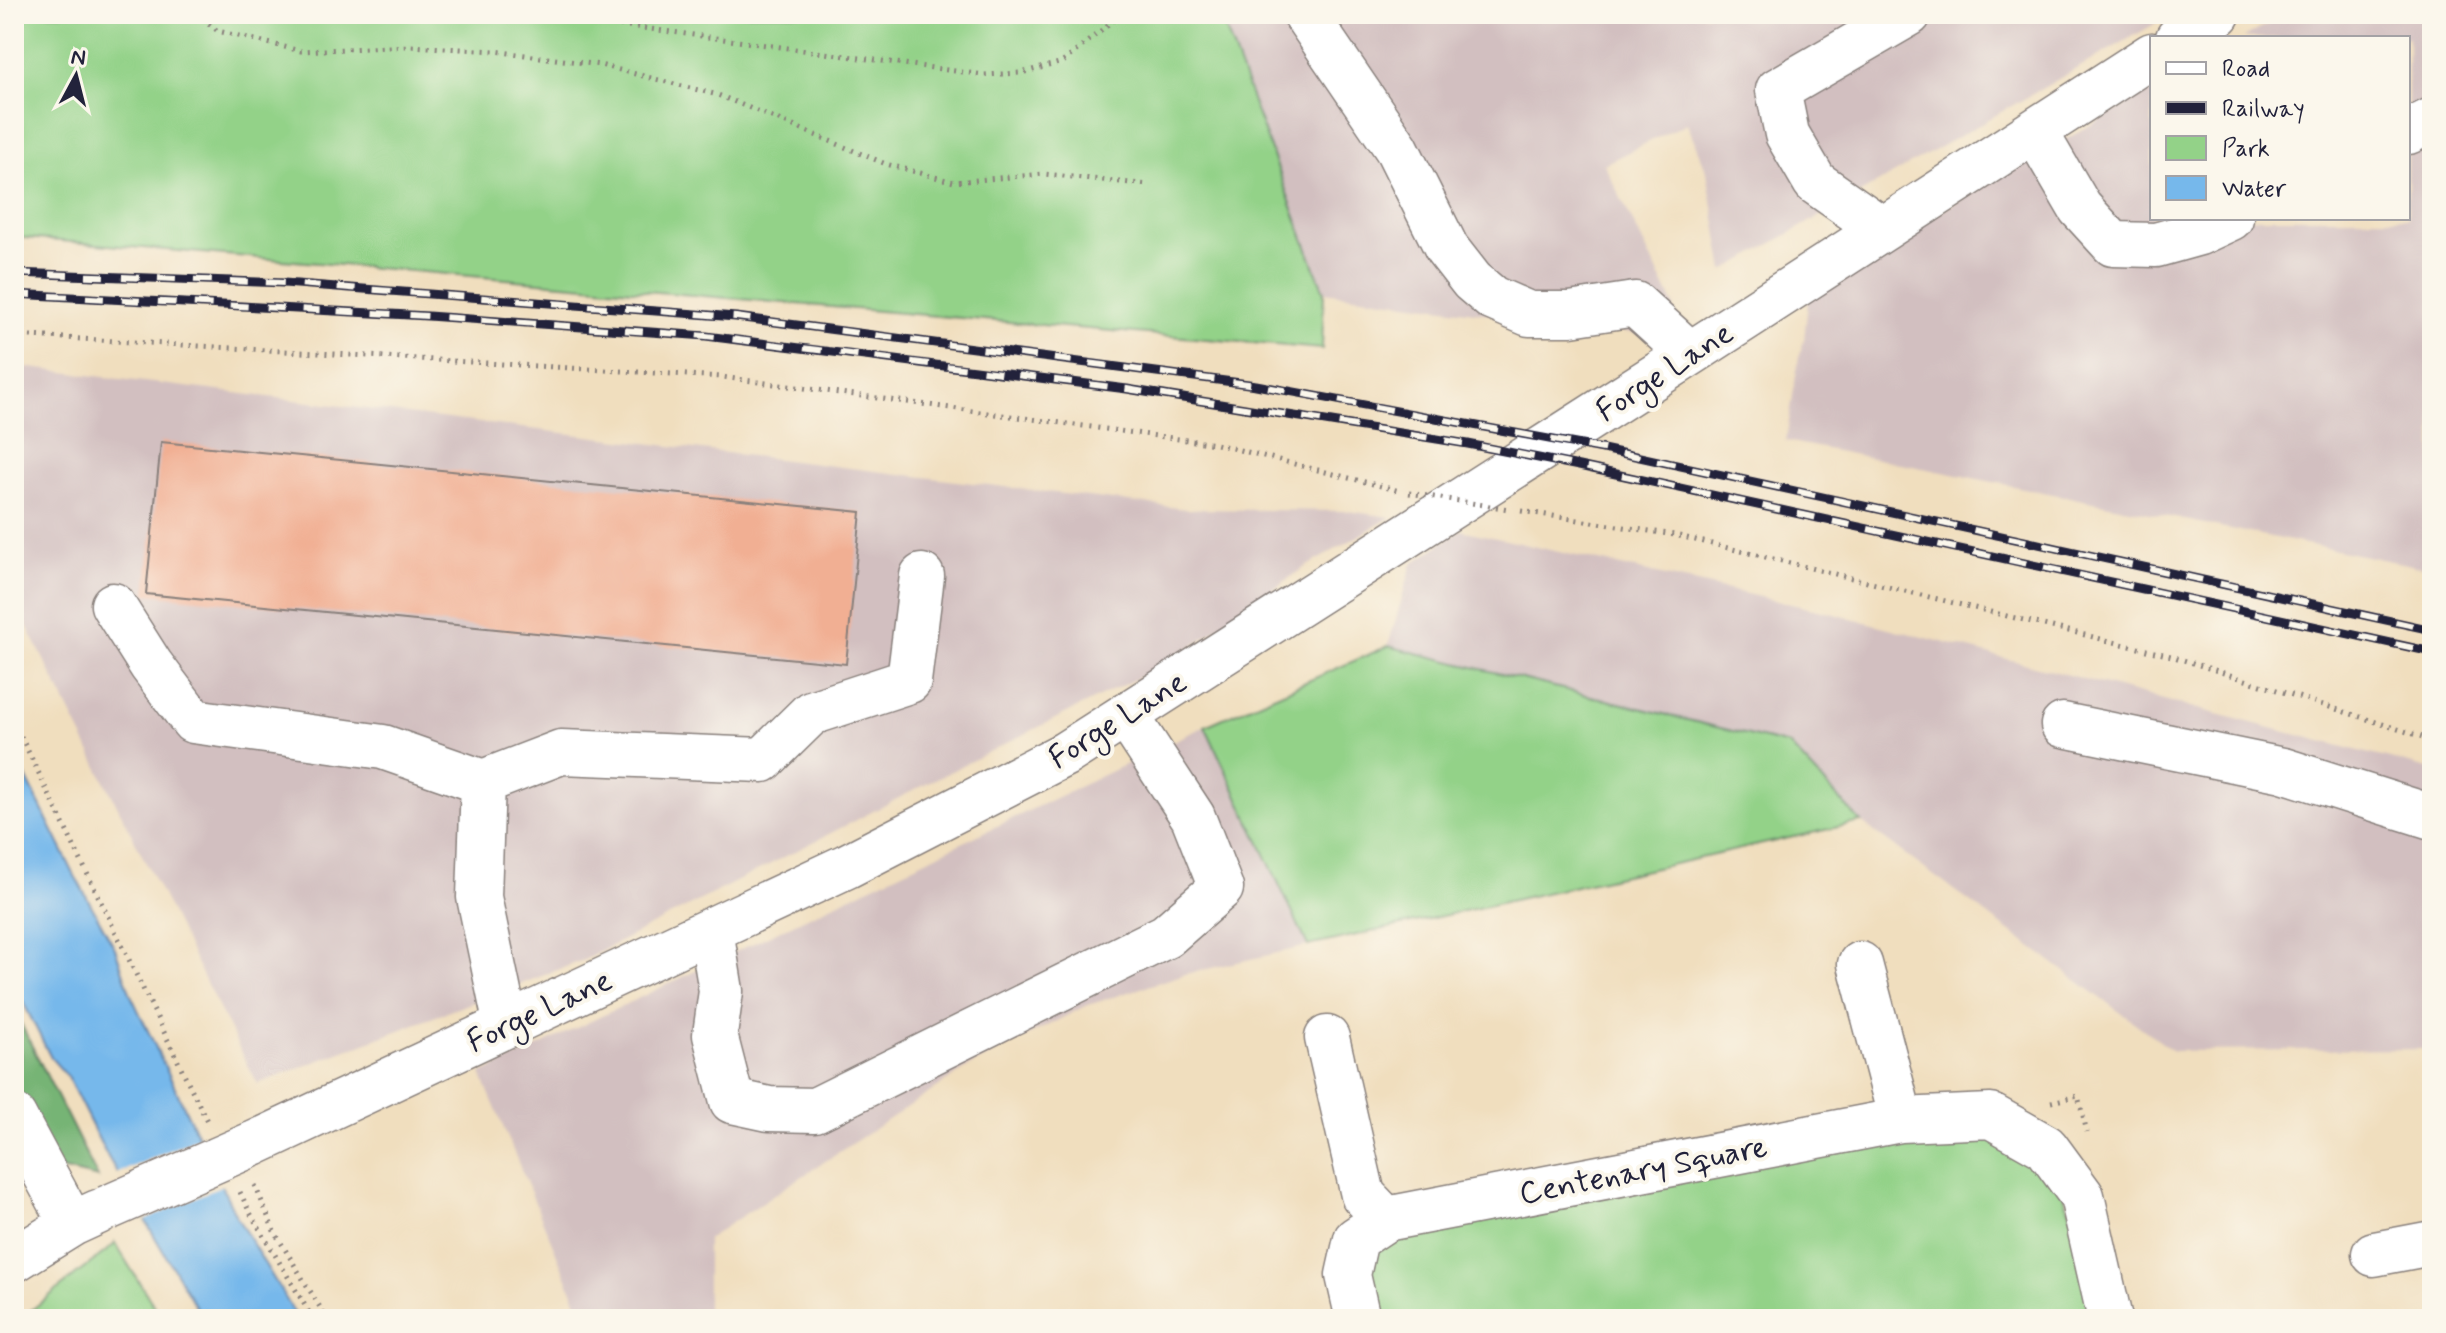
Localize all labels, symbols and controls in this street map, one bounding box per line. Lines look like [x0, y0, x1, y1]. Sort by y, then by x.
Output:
north arrow [36, 36, 116, 116]
legend [2150, 36, 2410, 220]
text: N [69, 43, 87, 73]
text: Road [2222, 54, 2270, 85]
text: Railway [2222, 94, 2305, 125]
text: Park [2222, 134, 2270, 165]
text: Water [2222, 174, 2287, 205]
street label: Forge Lane [1589, 313, 1743, 434]
street label: Forge Lane [1041, 662, 1196, 781]
street label: Forge Lane [461, 960, 620, 1065]
street label: Centenary Square [1516, 1126, 1771, 1216]

